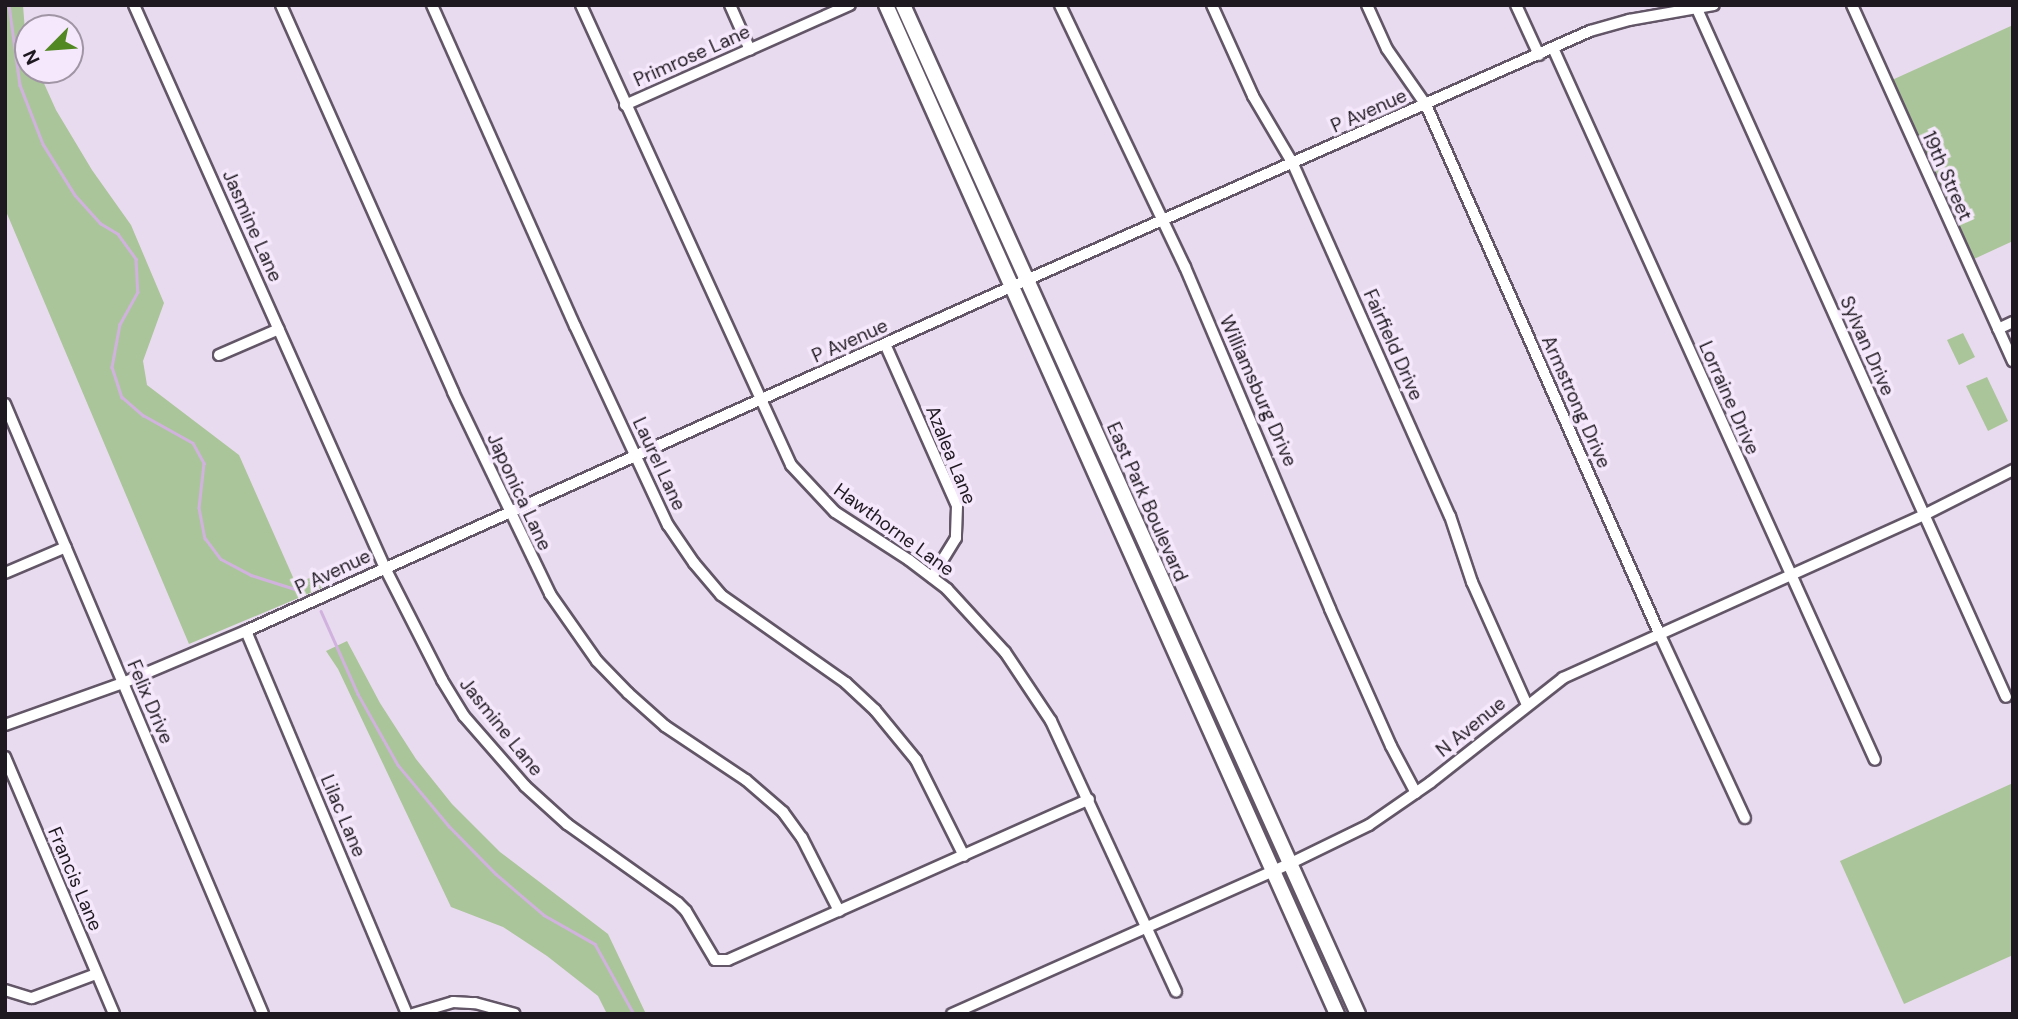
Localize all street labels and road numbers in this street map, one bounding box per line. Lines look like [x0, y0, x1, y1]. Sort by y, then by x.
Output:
street label: Primrose Lane [630, 20, 754, 92]
street label: P Avenue [1328, 84, 1410, 138]
street label: 19th Street [1917, 128, 1977, 224]
street label: Jasmine Lane [217, 167, 287, 285]
street label: Fairfield Drive [1358, 286, 1428, 404]
street label: Sylvan Drive [1835, 293, 1899, 399]
street label: Williamsburg Drive [1214, 312, 1302, 470]
street label: P Avenue [809, 314, 891, 368]
street label: Armstrong Drive [1537, 332, 1615, 472]
street label: Lorraine Drive [1694, 338, 1764, 458]
street label: Azalea Lane [921, 402, 981, 508]
street label: Laurel Lane [628, 414, 690, 514]
street label: East Park Boulevard [1102, 419, 1192, 585]
street label: Japonica Lane [482, 430, 556, 554]
street label: Hawthorne Lane [829, 479, 959, 581]
street label: P Avenue [292, 545, 374, 599]
street label: Felix Drive [122, 657, 178, 747]
street label: Jasmine Lane [454, 673, 548, 781]
street label: N Avenue [1432, 692, 1510, 762]
street label: Lilac Lane [315, 771, 371, 861]
street label: Francis Lane [43, 824, 107, 934]

